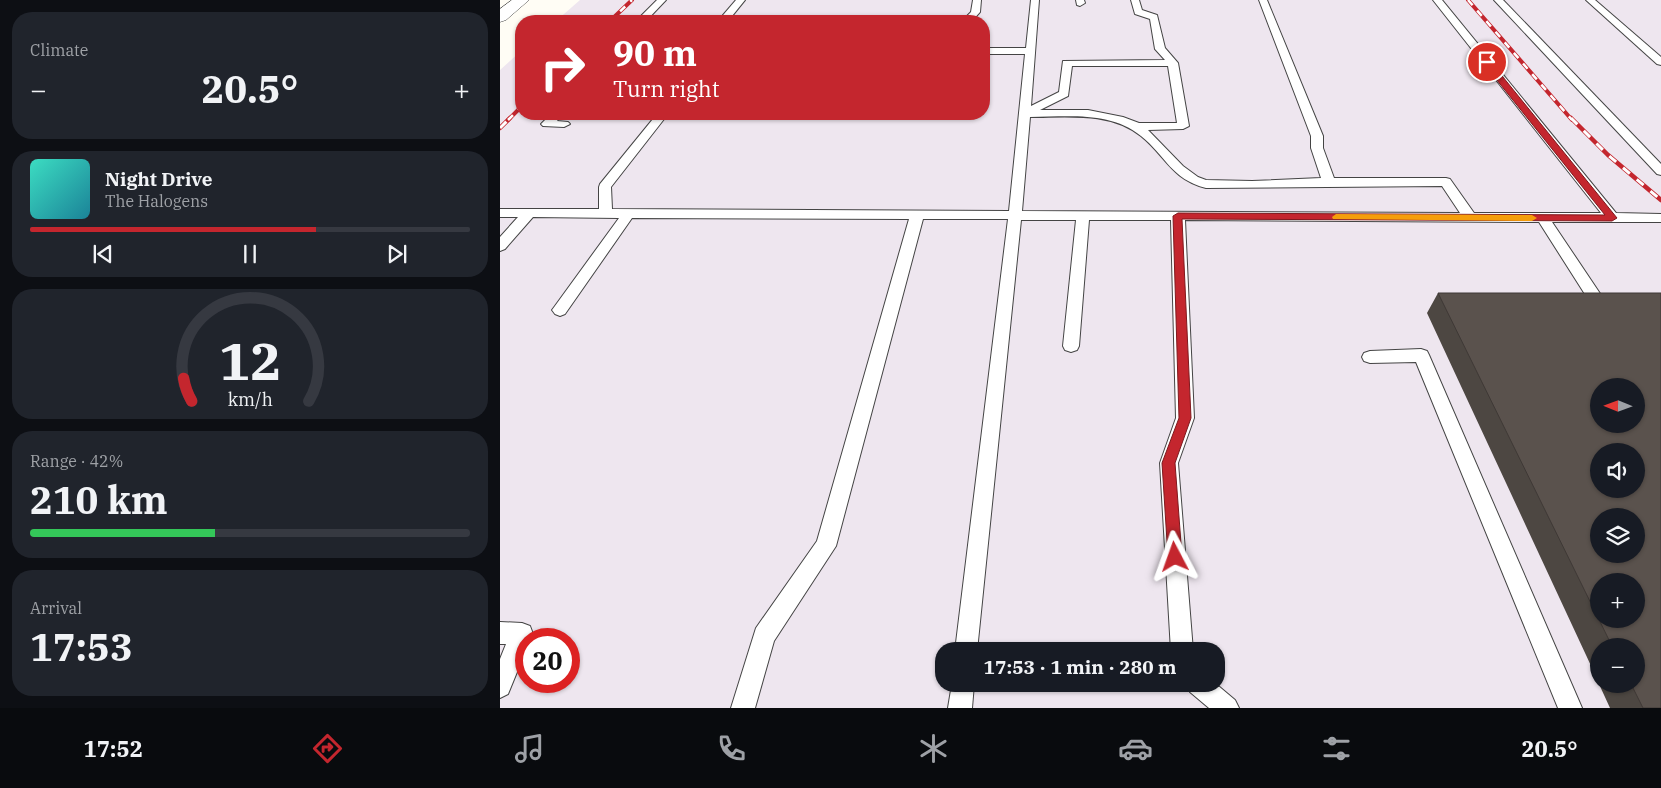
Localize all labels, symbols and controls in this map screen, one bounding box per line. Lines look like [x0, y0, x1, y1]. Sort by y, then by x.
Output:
text: 90 m [613, 30, 697, 76]
icon: right [530, 35, 595, 100]
text: Climate [30, 40, 88, 60]
pin [1466, 41, 1508, 83]
icon: arrive [1473, 48, 1501, 76]
text: 20.5° [202, 64, 298, 113]
text: − [30, 71, 47, 108]
text: + [453, 71, 470, 108]
text: Turn right [613, 74, 720, 103]
text: Night Drive [105, 167, 213, 191]
text: The Halogens [105, 191, 208, 211]
icon: previous [89, 240, 117, 268]
icon: pause [236, 240, 264, 268]
icon: next [383, 240, 411, 268]
text: 12 [219, 327, 281, 394]
north arrow [1590, 378, 1645, 432]
map controls [1590, 378, 1645, 693]
text: km/h [227, 388, 273, 411]
button: sound [1590, 443, 1645, 498]
text: Range · 42% [30, 451, 123, 471]
text: 210 km [30, 475, 168, 524]
button: layers [1590, 508, 1645, 563]
position arrow [1148, 530, 1200, 582]
button: + [1590, 573, 1645, 628]
text: Arrival [30, 598, 82, 618]
text: 17:53 [30, 622, 133, 671]
speed limit sign: 20 [515, 628, 580, 693]
button: − [1590, 638, 1645, 693]
text: 17:53 · 1 min · 280 m [984, 655, 1176, 679]
icon: directions [310, 731, 345, 766]
icon: music [512, 731, 547, 766]
icon: phone [714, 731, 749, 766]
icon: climate [916, 731, 951, 766]
icon: car [1118, 731, 1153, 766]
icon: filters [1319, 731, 1354, 766]
text: 17:52 [83, 734, 143, 763]
text: 20.5° [1521, 734, 1578, 763]

